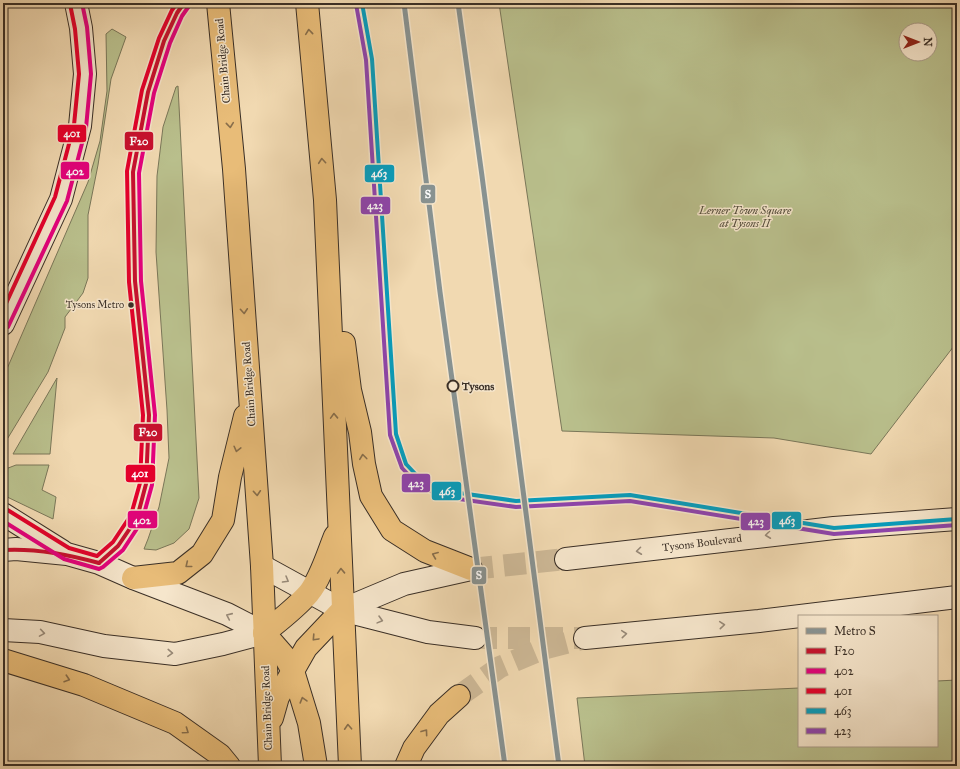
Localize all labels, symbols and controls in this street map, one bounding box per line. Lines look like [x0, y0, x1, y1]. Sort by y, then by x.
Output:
street label: Chain Bridge Road [213, 18, 233, 104]
north arrow [898, 22, 938, 62]
one-way arrow [305, 29, 314, 35]
text: N [921, 37, 934, 47]
one-way arrow [225, 122, 234, 128]
line badge: 401 [57, 124, 87, 143]
text: 401 [64, 127, 81, 141]
line badge: F20 [124, 131, 154, 151]
text: F20 [129, 135, 149, 148]
one-way arrow [317, 158, 326, 164]
line badge: 402 [60, 161, 90, 180]
line badge: 463 [364, 164, 395, 183]
text: 402 [66, 165, 85, 179]
text: 463 [371, 167, 387, 181]
line badge: S [420, 184, 436, 204]
text: S [425, 188, 432, 201]
line badge: 423 [360, 196, 391, 215]
text: 423 [367, 199, 383, 213]
park label: Lerner Town Square at Tysons II [698, 204, 792, 230]
place label: Tysons Metro [66, 299, 124, 311]
marker: Tysons Metro [126, 300, 136, 310]
one-way arrow [239, 308, 248, 314]
street label: Chain Bridge Road [240, 341, 258, 427]
marker: Tysons [446, 379, 460, 393]
place label: Tysons [461, 380, 494, 394]
one-way arrow [330, 413, 339, 419]
line badge: F20 [133, 423, 163, 442]
text: F20 [138, 426, 158, 439]
one-way arrow [233, 445, 242, 452]
one-way arrow [359, 454, 368, 460]
line badge: 401 [125, 464, 156, 483]
text: 401 [132, 467, 149, 481]
line badge: 423 [401, 473, 431, 493]
text: 423 [408, 477, 424, 491]
line badge: 463 [431, 481, 462, 501]
text: 463 [439, 485, 455, 499]
one-way arrow [252, 490, 261, 496]
line badge: 402 [127, 510, 158, 529]
line badge: 463 [771, 511, 802, 530]
line badge: 423 [740, 512, 771, 531]
text: 402 [133, 514, 152, 528]
text: 463 [779, 514, 795, 528]
text: 423 [748, 515, 764, 529]
one-way arrow [765, 531, 771, 540]
street label: Tysons Boulevard [661, 532, 743, 554]
one-way arrow [636, 546, 642, 555]
one-way arrow [432, 552, 440, 560]
one-way arrow [185, 560, 192, 567]
line badge: S [471, 566, 487, 585]
one-way arrow [336, 568, 345, 574]
text: S [476, 569, 483, 582]
one-way arrow [282, 575, 289, 582]
one-way arrow [226, 613, 234, 621]
one-way arrow [376, 615, 383, 624]
legend [798, 615, 938, 747]
one-way arrow [719, 620, 725, 629]
text: Metro S [834, 624, 876, 638]
one-way arrow [39, 628, 45, 637]
one-way arrow [621, 630, 627, 639]
one-way arrow [313, 633, 320, 641]
text: F20 [834, 644, 855, 658]
one-way arrow [167, 648, 173, 657]
text: 402 [834, 664, 854, 678]
street label: Chain Bridge Road [259, 665, 275, 751]
one-way arrow [63, 675, 70, 683]
text: 401 [834, 684, 853, 698]
one-way arrow [299, 697, 308, 704]
text: 463 [834, 704, 852, 718]
one-way arrow [344, 724, 352, 730]
text: 423 [834, 724, 852, 738]
one-way arrow [182, 726, 189, 734]
one-way arrow [420, 730, 427, 737]

